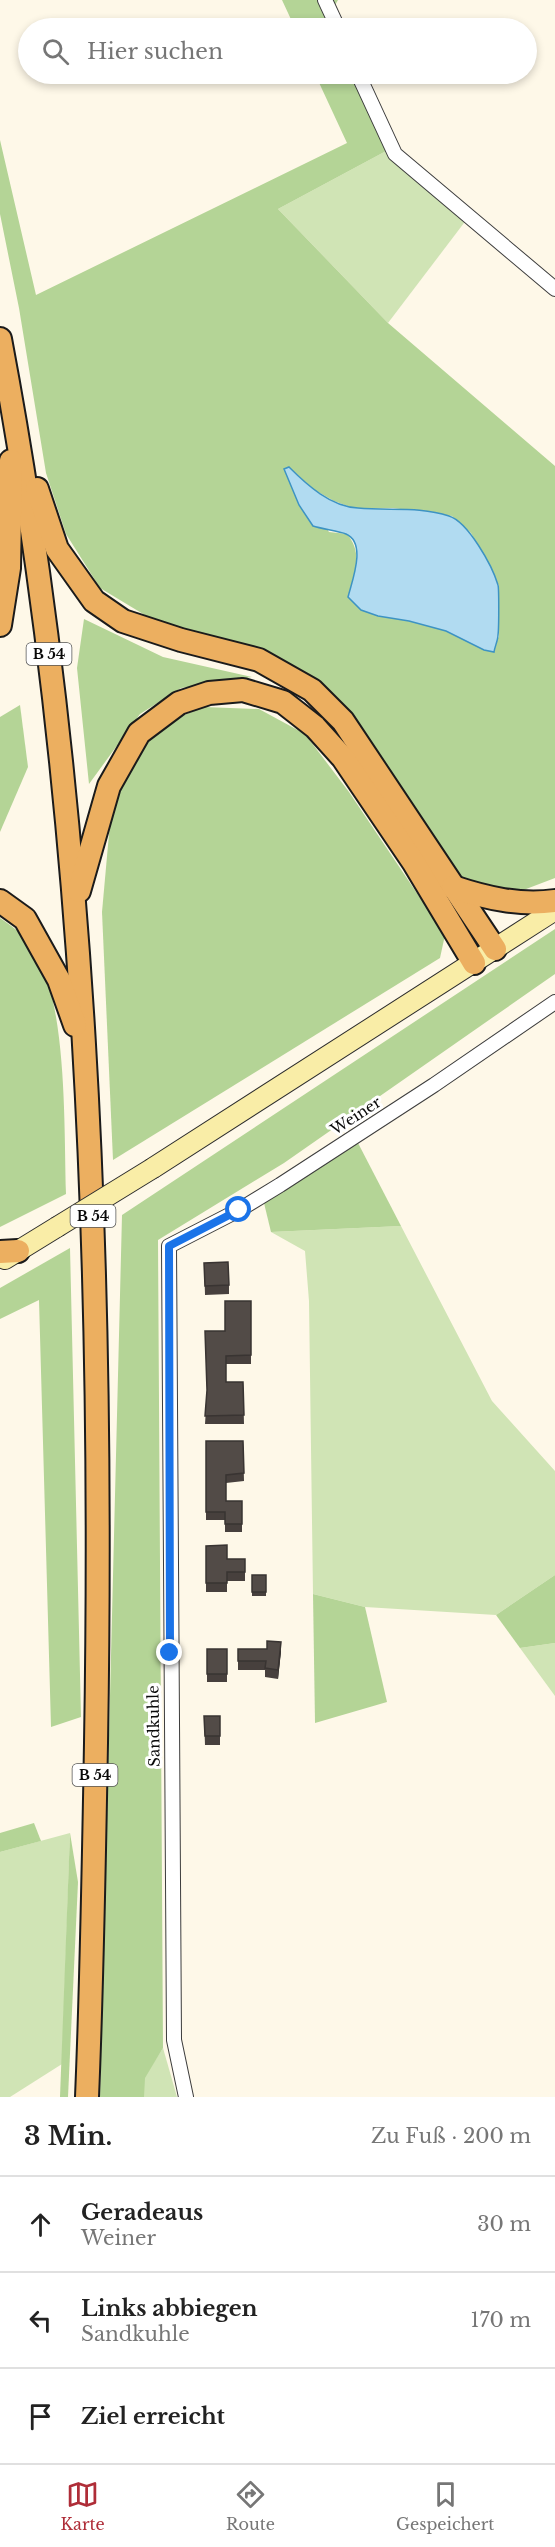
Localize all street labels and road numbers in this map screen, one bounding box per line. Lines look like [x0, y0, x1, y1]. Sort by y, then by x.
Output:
road number: B 54 [26, 643, 72, 665]
street label: Weiner [326, 1092, 385, 1139]
road number: B 54 [70, 1205, 116, 1227]
street label: Sandkuhle [143, 1685, 164, 1767]
road number: B 54 [72, 1764, 118, 1786]

